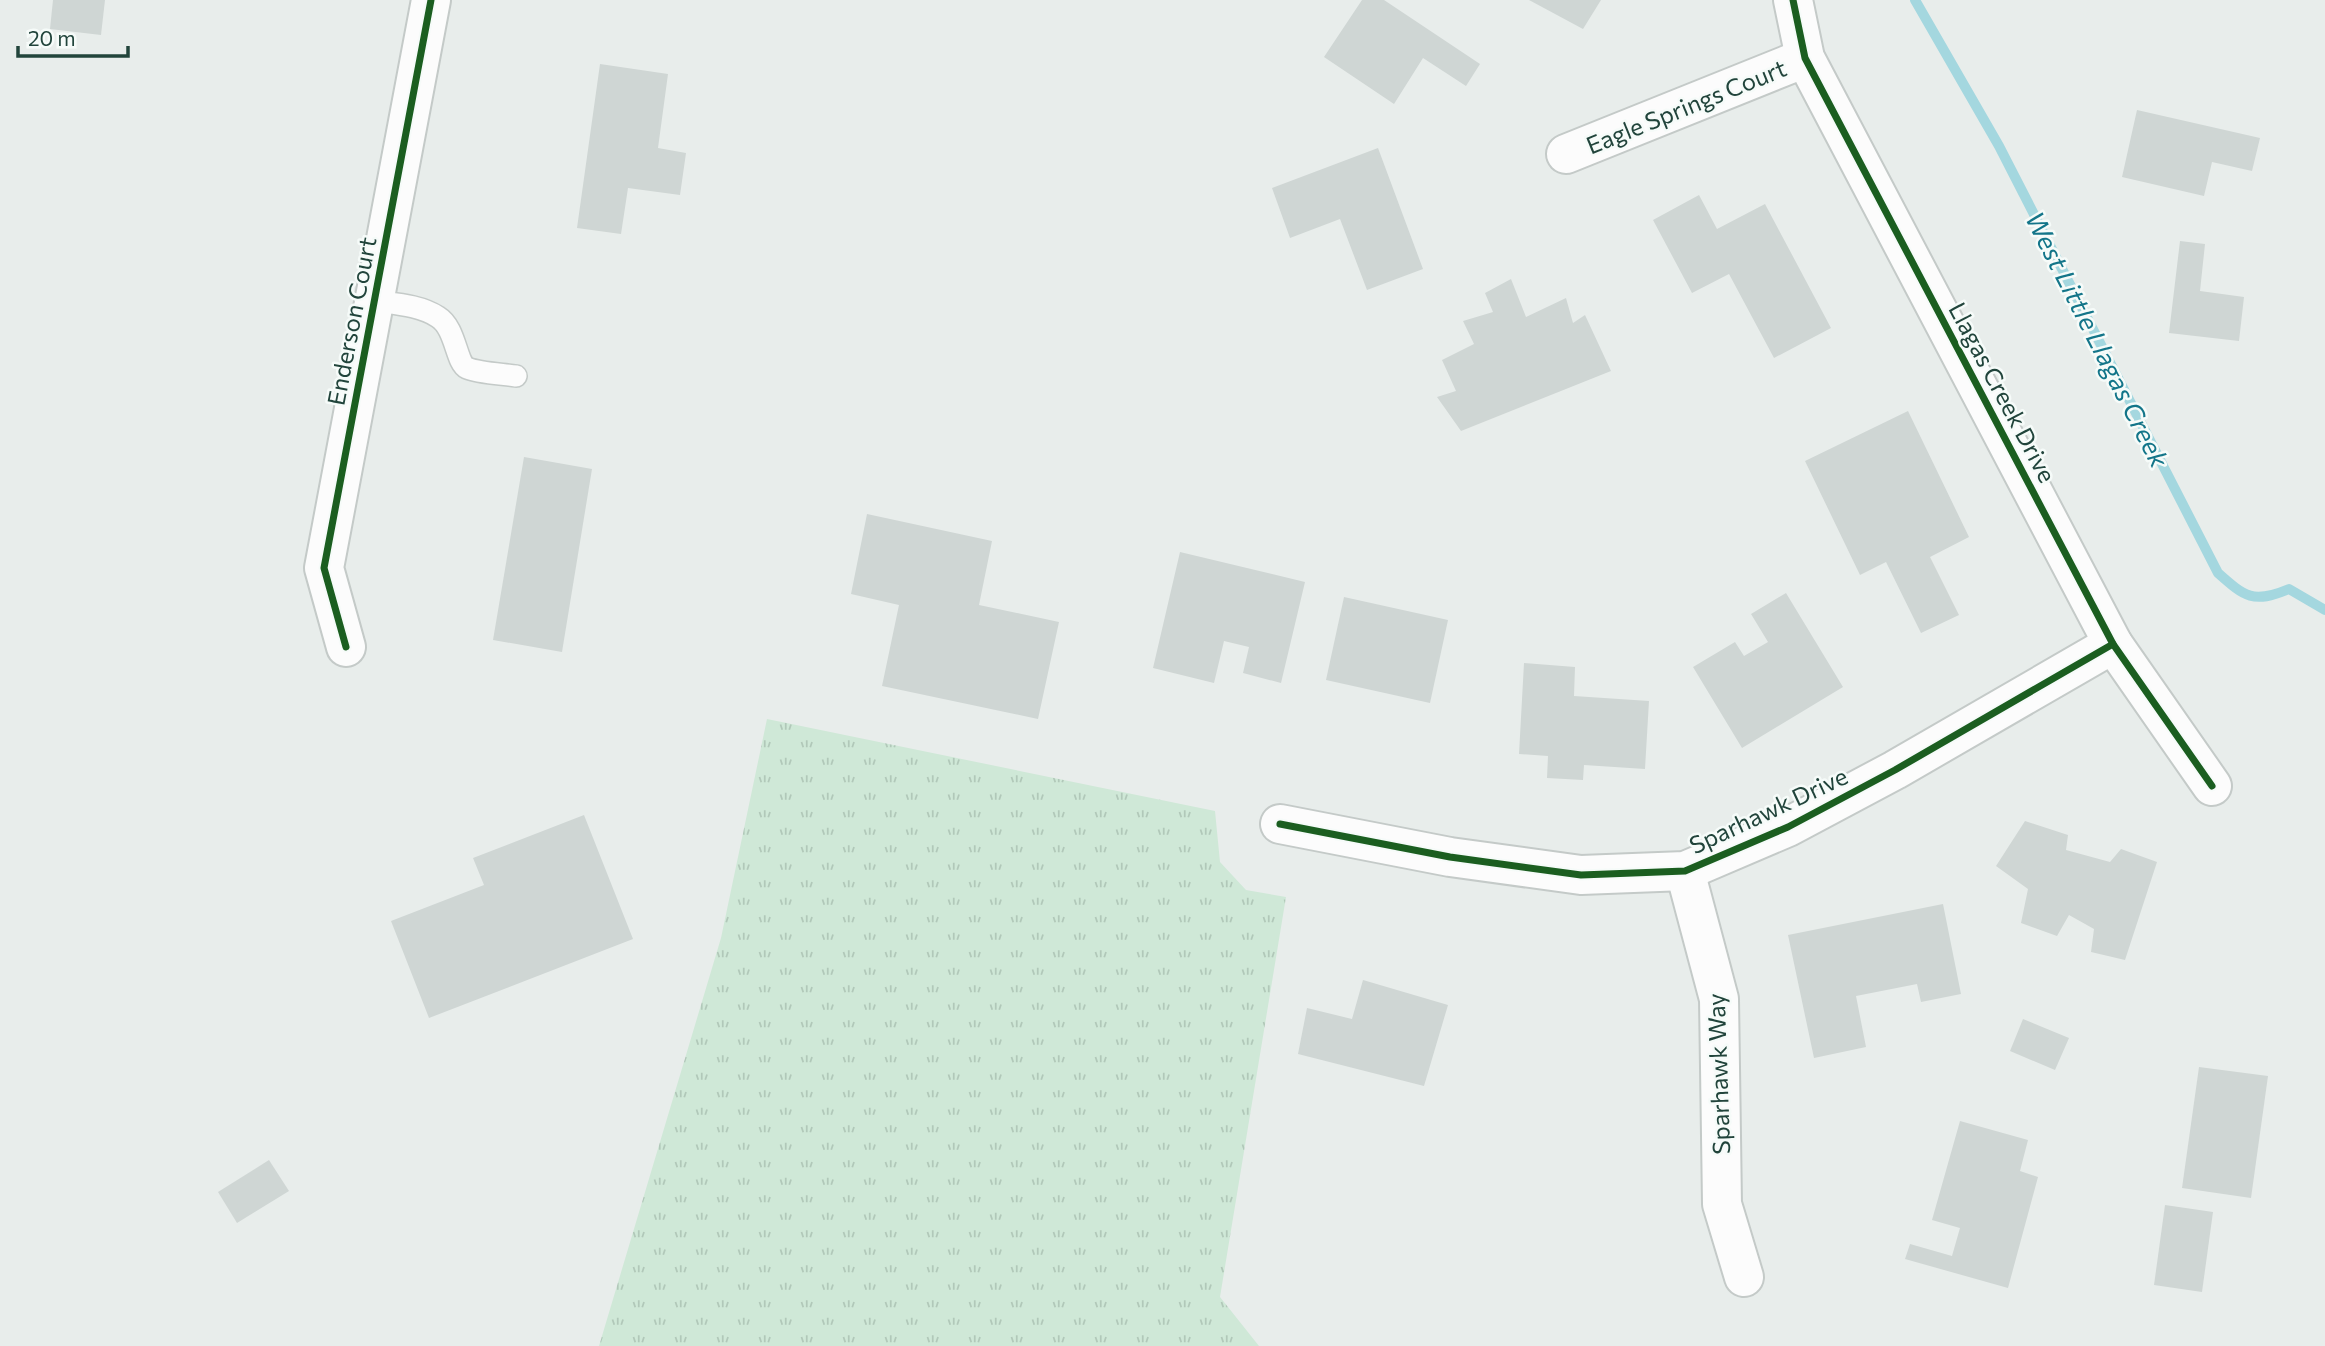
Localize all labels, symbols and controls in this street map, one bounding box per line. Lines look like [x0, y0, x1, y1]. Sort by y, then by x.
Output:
scale bar [18, 14, 128, 58]
text: 20 m [28, 25, 76, 50]
street label: Eagle Springs Court [1582, 53, 1790, 159]
water label: West Little Llagas Creek [2020, 206, 2176, 473]
street label: Enderson Court [320, 234, 382, 408]
street label: Llagas Creek Drive [1943, 297, 2063, 487]
street label: Sparhawk Drive [1684, 761, 1852, 859]
street label: Sparhawk Way [1701, 993, 1735, 1155]

